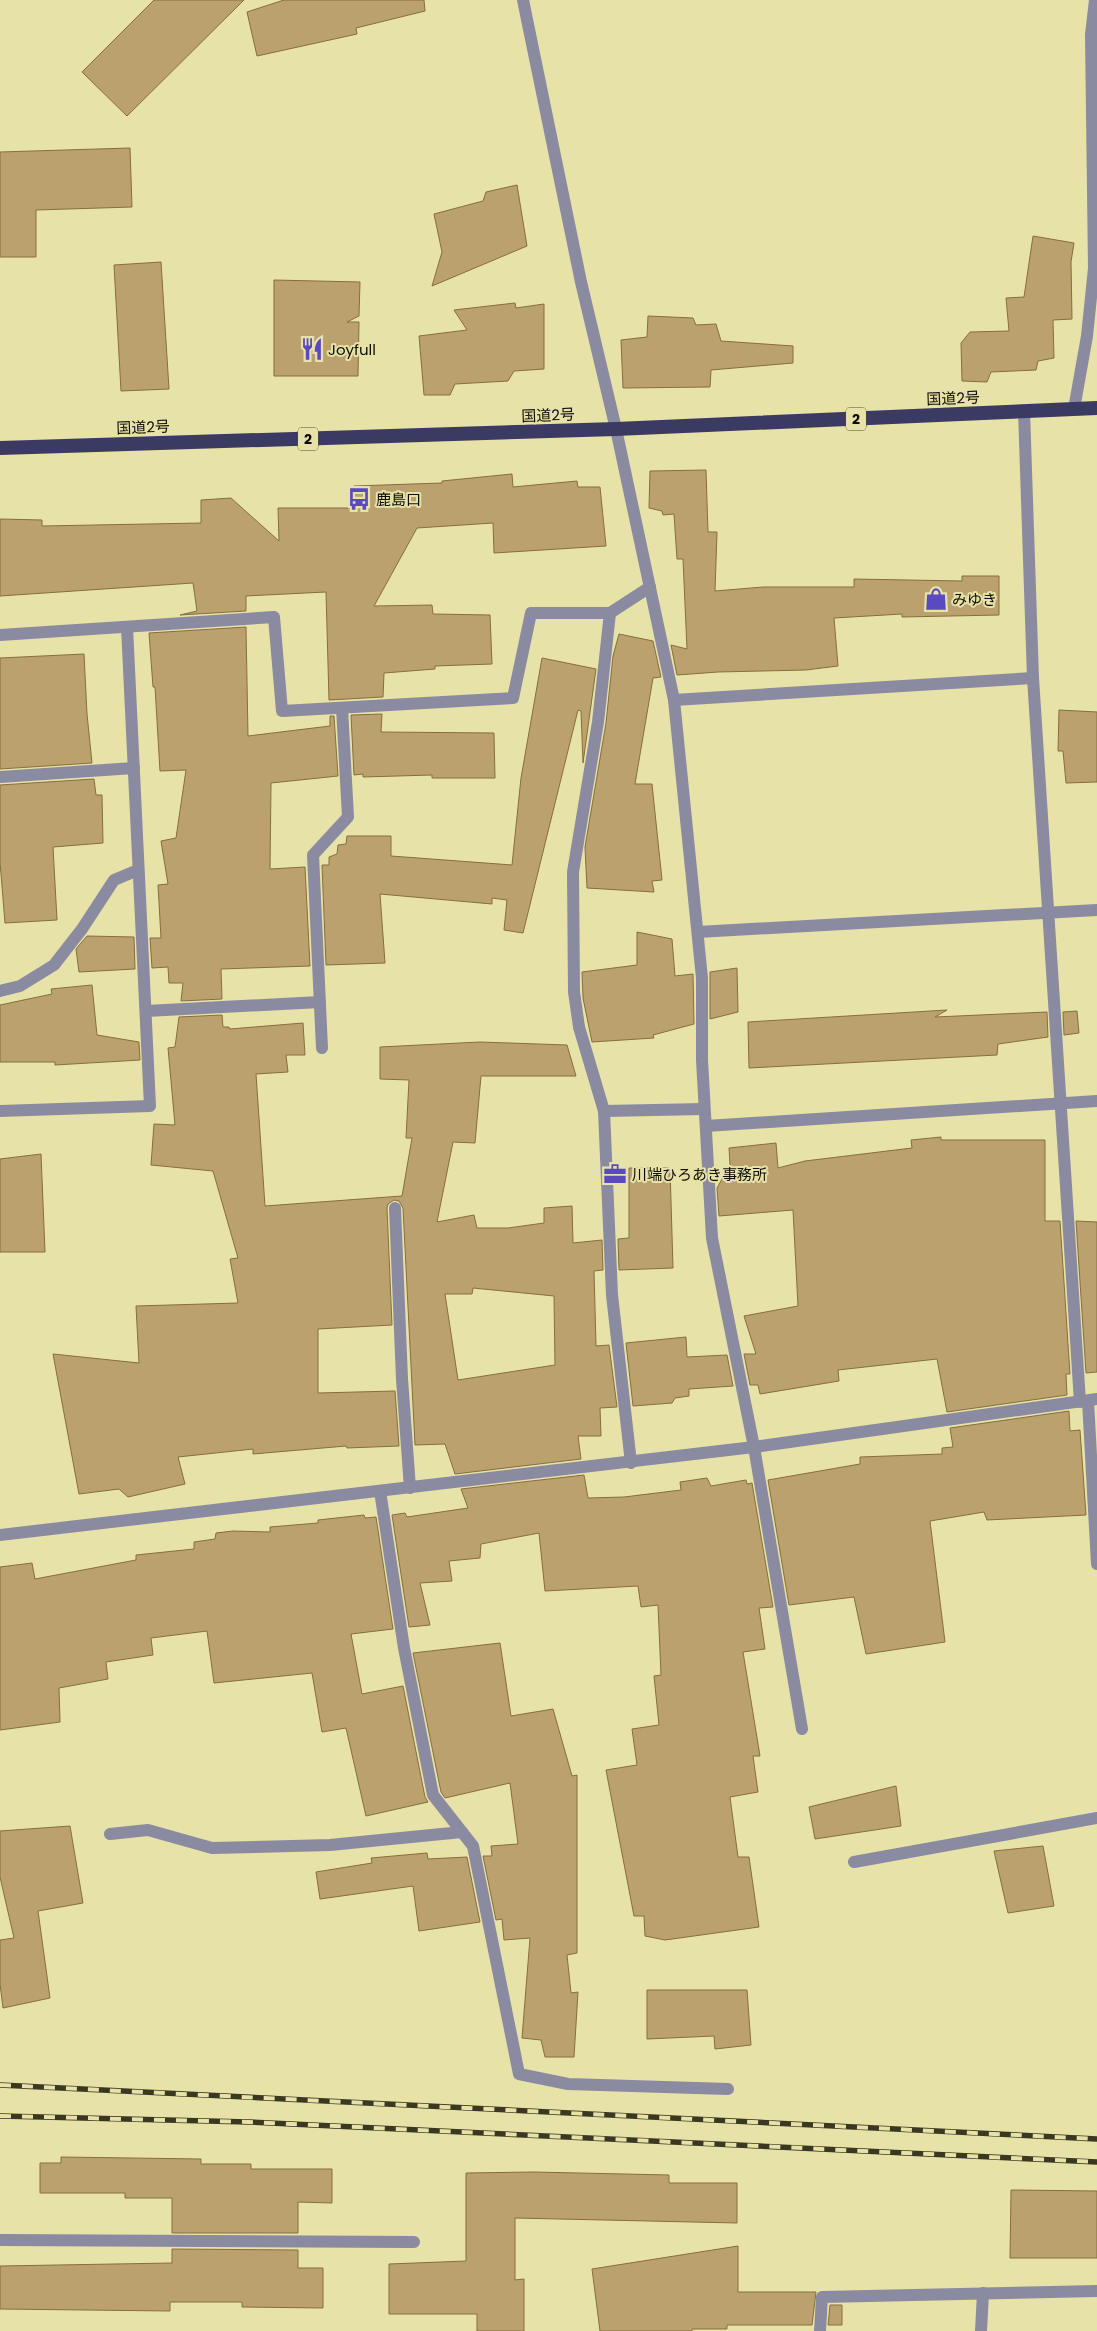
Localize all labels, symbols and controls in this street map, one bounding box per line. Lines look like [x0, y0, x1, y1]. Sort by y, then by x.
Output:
restaurant icon: Joyfull [299, 336, 325, 362]
place label: Joyfull [328, 339, 376, 360]
street label: 国道2号 [926, 387, 980, 409]
street label: 国道2号 [521, 404, 575, 426]
road number: 2 [846, 408, 866, 430]
street label: 国道2号 [116, 416, 170, 438]
road number: 2 [298, 428, 318, 450]
bus stop icon: 鹿島口 [346, 486, 372, 512]
place label: 鹿島口 [376, 489, 421, 510]
shop icon: みゆき [923, 586, 949, 612]
place label: みゆき [952, 589, 997, 610]
office icon: 川端ひろあき事務所 [602, 1161, 628, 1187]
place label: 川端ひろあき事務所 [632, 1164, 767, 1185]

